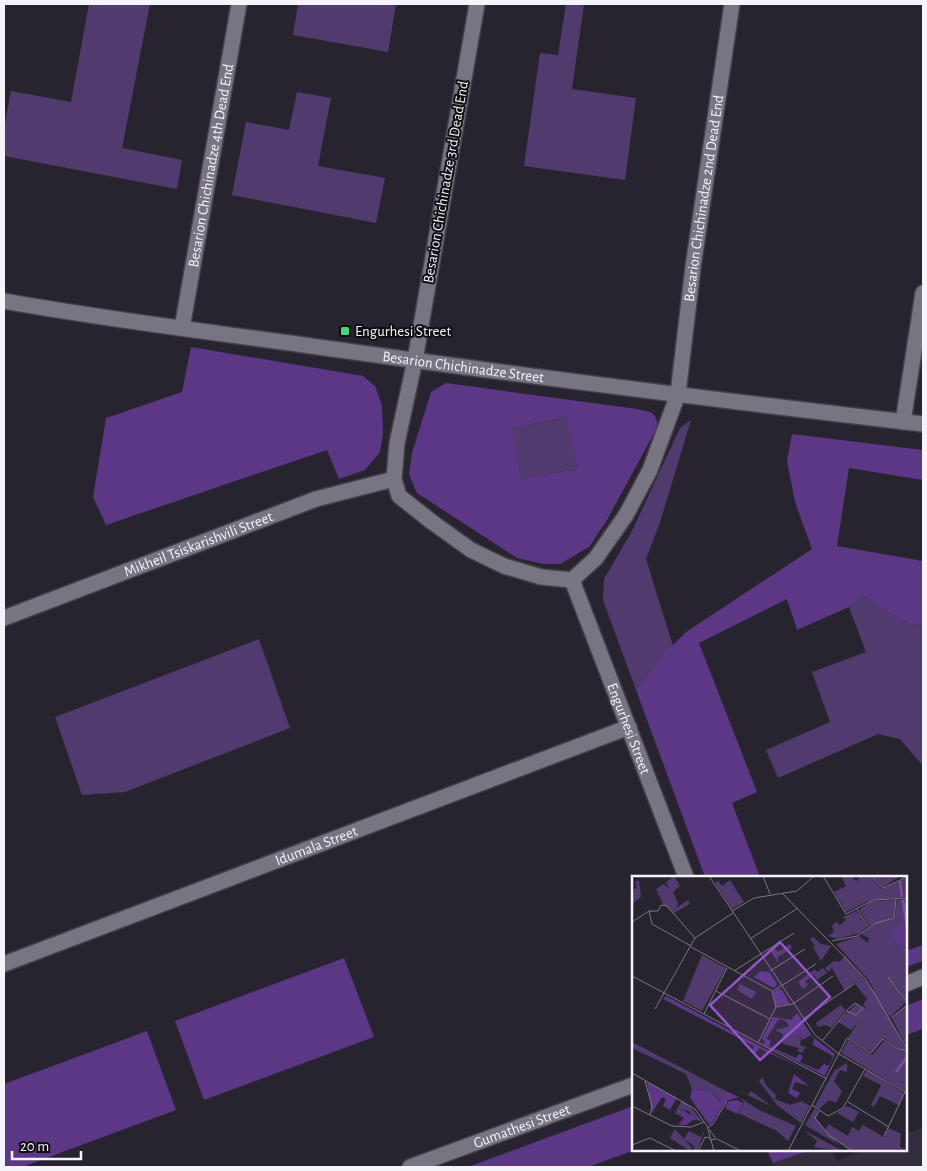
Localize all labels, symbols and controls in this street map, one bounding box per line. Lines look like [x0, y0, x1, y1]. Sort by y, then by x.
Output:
street label: Besarion Chichinadze 4th Dead End [185, 62, 236, 268]
street label: Besarion Chichinadze 3rd Dead End [421, 80, 471, 284]
street label: Besarion Chichinadze 2nd Dead End [681, 94, 726, 302]
place label: Engurhesi Street [355, 324, 451, 339]
marker: Engurhesi Street [339, 325, 351, 337]
street label: Besarion Chichinadze Street [382, 348, 545, 385]
street label: Mikheil Tsiskarishvili Street [122, 509, 275, 579]
street label: Engurhesi Street [605, 681, 653, 776]
street label: Idumala Street [273, 823, 360, 868]
inset map [632, 876, 907, 1151]
street label: Gumathesi Street [471, 1101, 572, 1151]
scale bar [12, 1128, 81, 1160]
text: 20 m [20, 1139, 49, 1154]

